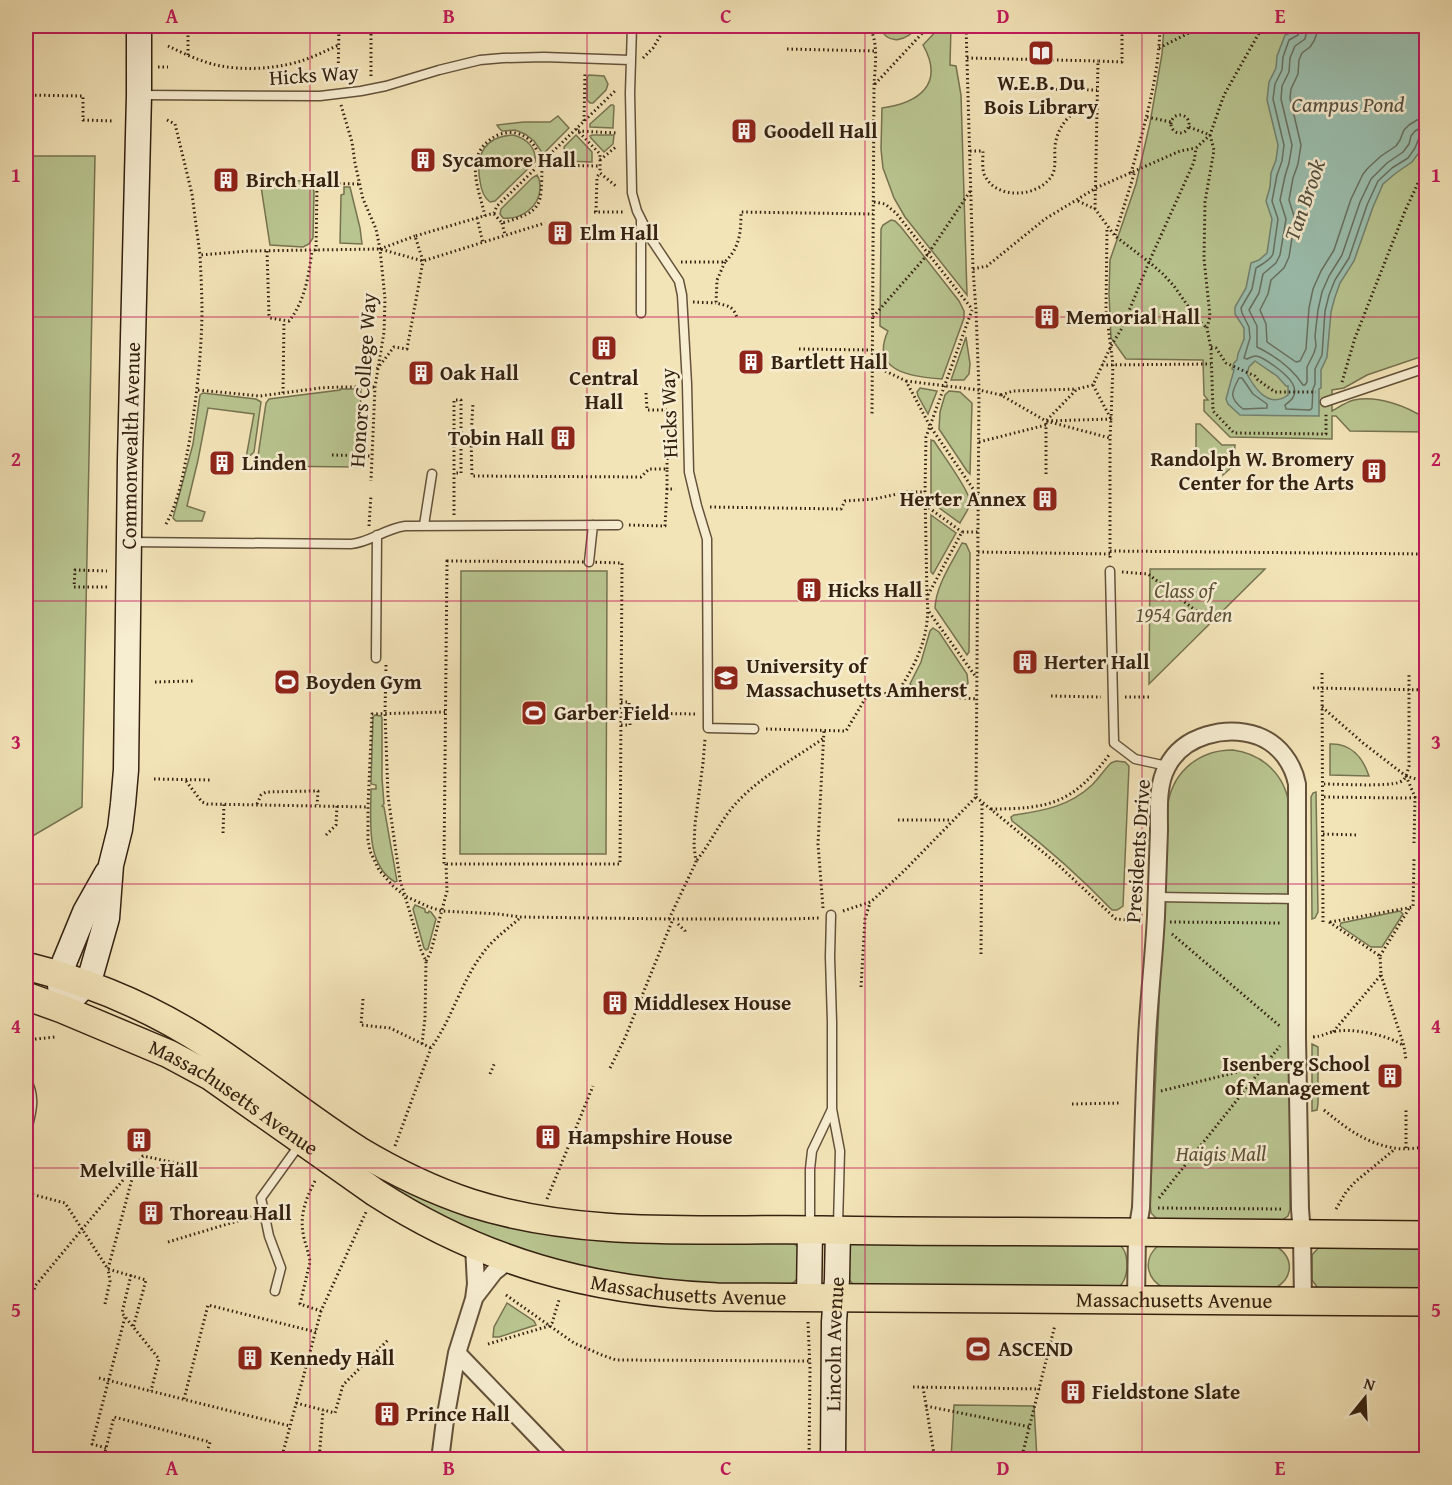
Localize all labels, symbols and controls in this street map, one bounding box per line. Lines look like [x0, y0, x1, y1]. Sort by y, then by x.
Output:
text: A [166, 1, 179, 30]
text: B [443, 1, 455, 30]
text: C [720, 1, 732, 30]
text: D [996, 1, 1010, 30]
text: E [1275, 1, 1286, 30]
library icon: W.E.B. Du Bois Library [1026, 38, 1056, 68]
street label: Hicks Way [268, 56, 360, 93]
place label: W.E.B. Du Bois Library [984, 67, 1098, 122]
water label: Campus Pond [1291, 88, 1405, 120]
place label: Goodell Hall [764, 115, 878, 146]
building icon: Goodell Hall [729, 116, 759, 146]
place label: Sycamore Hall [442, 144, 577, 175]
building icon: Sycamore Hall [408, 145, 438, 175]
water label: Tan Brook [1275, 154, 1333, 245]
text: 1 [11, 160, 21, 189]
text: 1 [1431, 160, 1441, 189]
place label: Birch Hall [246, 164, 340, 195]
building icon: Birch Hall [211, 165, 241, 195]
place label: Elm Hall [580, 217, 659, 248]
building icon: Elm Hall [545, 218, 575, 248]
street label: Honors College Way [341, 291, 384, 468]
place label: Memorial Hall [1066, 301, 1200, 332]
building icon: Memorial Hall [1032, 302, 1062, 332]
building icon: Central Hall [589, 333, 619, 363]
street label: Commonwealth Avenue [113, 341, 148, 550]
place label: Bartlett Hall [771, 346, 889, 377]
building icon: Bartlett Hall [736, 347, 766, 377]
place label: Oak Hall [440, 357, 519, 388]
building icon: Oak Hall [406, 358, 436, 388]
place label: Central Hall [569, 362, 639, 417]
street label: Hicks Way [651, 367, 686, 458]
place label: Tobin Hall [448, 422, 544, 453]
building icon: Tobin Hall [548, 423, 578, 453]
place label: Randolph W. Bromery Center for the Arts [1151, 443, 1354, 498]
text: 2 [11, 444, 21, 473]
text: 2 [1431, 444, 1441, 473]
place label: Linden [242, 447, 307, 478]
building icon: Linden [207, 448, 237, 478]
building icon: Randolph W. Bromery Center for the Arts [1359, 456, 1389, 486]
place label: Herter Annex [900, 483, 1026, 514]
building icon: Herter Annex [1030, 484, 1060, 514]
place label: Hicks Hall [828, 574, 923, 605]
building icon: Hicks Hall [794, 575, 824, 605]
park label: Class of 1954 Garden [1136, 575, 1233, 630]
place label: Herter Hall [1044, 646, 1150, 677]
building icon: Herter Hall [1010, 647, 1040, 677]
place label: University of Massachusetts Amherst [746, 650, 967, 705]
school or university icon: University of Massachusetts Amherst [711, 663, 741, 693]
place label: Boyden Gym [306, 666, 422, 697]
sports icon: Boyden Gym [272, 667, 302, 697]
place label: Garber Field [554, 697, 670, 728]
sports icon: Garber Field [519, 698, 549, 728]
text: 3 [11, 727, 21, 756]
text: 3 [1431, 727, 1441, 756]
street label: Presidents Drive [1117, 778, 1158, 924]
place label: Middlesex House [634, 987, 791, 1018]
building icon: Middlesex House [600, 988, 630, 1018]
text: 4 [11, 1011, 21, 1040]
text: 4 [1431, 1011, 1441, 1040]
street label: Massachusetts Avenue [144, 1031, 325, 1163]
place label: Isenberg School of Management [1222, 1048, 1370, 1103]
building icon: Isenberg School of Management [1375, 1061, 1405, 1091]
place label: Hampshire House [568, 1121, 733, 1152]
building icon: Hampshire House [533, 1122, 563, 1152]
building icon: Melville Hall [124, 1125, 154, 1155]
park label: Haigis Mall [1175, 1138, 1266, 1169]
place label: Melville Hall [80, 1154, 199, 1185]
place label: Thoreau Hall [170, 1197, 292, 1228]
building icon: Thoreau Hall [136, 1198, 166, 1228]
street label: Massachusetts Avenue [588, 1266, 787, 1312]
street label: Lincoln Avenue [817, 1275, 852, 1412]
street label: Massachusetts Avenue [1076, 1284, 1273, 1316]
text: 5 [11, 1295, 21, 1324]
text: 5 [1431, 1295, 1441, 1324]
place label: ASCEND [998, 1333, 1073, 1364]
sports icon: ASCEND [963, 1334, 993, 1364]
place label: Kennedy Hall [270, 1342, 395, 1373]
building icon: Kennedy Hall [235, 1343, 265, 1373]
north arrow [1335, 1368, 1395, 1428]
text: N [1361, 1371, 1379, 1397]
place label: Fieldstone Slate [1092, 1376, 1240, 1407]
building icon: Fieldstone Slate [1058, 1377, 1088, 1407]
place label: Prince Hall [406, 1398, 510, 1429]
building icon: Prince Hall [372, 1399, 402, 1429]
text: A [166, 1453, 179, 1482]
text: B [443, 1453, 455, 1482]
text: C [720, 1453, 732, 1482]
text: D [996, 1453, 1010, 1482]
text: E [1275, 1453, 1286, 1482]

